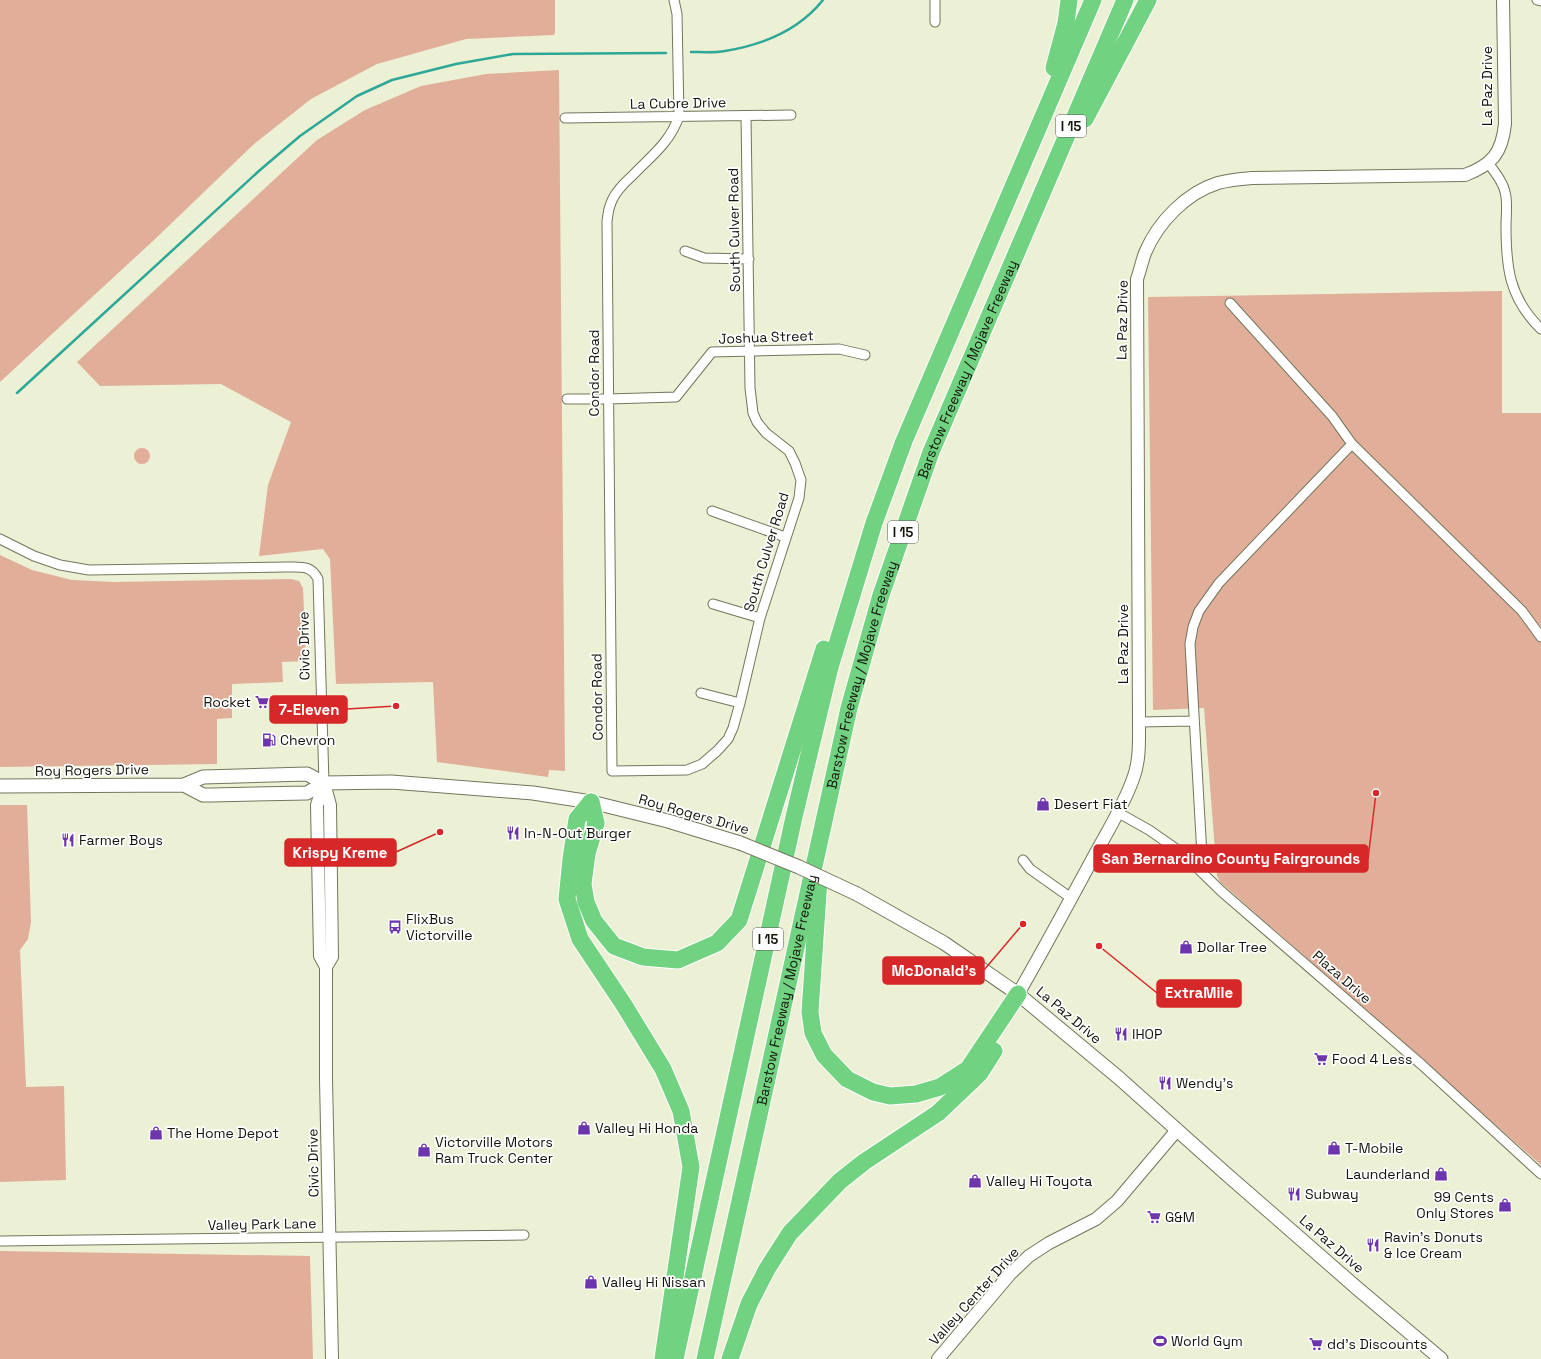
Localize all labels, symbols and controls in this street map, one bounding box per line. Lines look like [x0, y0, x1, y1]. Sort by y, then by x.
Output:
street label: La Paz Drive [1478, 46, 1496, 126]
street label: La Cubre Drive [630, 93, 726, 113]
road number: I 15 [1056, 115, 1086, 137]
street label: South Culver Road [724, 168, 744, 292]
street label: Barstow Freeway / Mojave Freeway [913, 257, 1021, 481]
street label: La Paz Drive [1112, 280, 1132, 360]
street label: Joshua Street [718, 326, 814, 348]
street label: Condor Road [585, 329, 603, 417]
street label: South Culver Road [739, 490, 793, 614]
road number: I 15 [888, 521, 918, 543]
street label: Barstow Freeway / Mojave Freeway [822, 558, 901, 791]
street label: La Paz Drive [1114, 604, 1132, 684]
street label: Civic Drive [294, 611, 314, 681]
street label: Condor Road [587, 653, 607, 741]
place label: Rocket [204, 693, 251, 711]
supermarket icon: Rocket [254, 694, 270, 710]
callout: 7-Eleven [270, 696, 347, 723]
text: 7-Eleven [279, 700, 339, 719]
place label: Chevron [280, 731, 335, 749]
fuel station icon: Chevron [261, 732, 277, 748]
street label: Roy Rogers Drive [35, 760, 149, 780]
street label: Roy Rogers Drive [637, 790, 751, 838]
place label: Desert Fiat [1054, 795, 1128, 813]
shop icon: Desert Fiat [1035, 796, 1051, 812]
place label: In-N-Out Burger [524, 824, 631, 842]
restaurant icon: In-N-Out Burger [505, 825, 521, 841]
place label: Farmer Boys [79, 831, 163, 849]
restaurant icon: Farmer Boys [60, 832, 76, 848]
callout: Krispy Kreme [285, 839, 396, 866]
text: Krispy Kreme [293, 843, 388, 862]
callout: San Bernardino County Fairgrounds [1094, 845, 1368, 872]
text: San Bernardino County Fairgrounds [1102, 849, 1360, 868]
street label: Barstow Freeway / Mojave Freeway [752, 873, 821, 1107]
place label: FlixBus Victorville [406, 910, 472, 944]
bus stop icon: FlixBus Victorville [387, 919, 403, 935]
road number: I 15 [753, 928, 783, 950]
place label: Dollar Tree [1197, 938, 1267, 956]
shop icon: Dollar Tree [1178, 939, 1194, 955]
street label: Plaza Drive [1309, 946, 1375, 1008]
callout: McDonald's [883, 957, 984, 984]
text: McDonald's [892, 961, 977, 980]
callout: ExtraMile [1157, 980, 1241, 1007]
street label: La Paz Drive [1033, 982, 1105, 1048]
text: ExtraMile [1165, 983, 1234, 1002]
place label: IHOP [1132, 1025, 1162, 1043]
restaurant icon: IHOP [1113, 1026, 1129, 1042]
place label: Food 4 Less [1332, 1050, 1412, 1068]
supermarket icon: Food 4 Less [1313, 1051, 1329, 1067]
place label: Wendy's [1176, 1074, 1233, 1092]
restaurant icon: Wendy's [1157, 1075, 1173, 1091]
place label: Valley Hi Honda [595, 1119, 698, 1137]
shop icon: Valley Hi Honda [576, 1120, 592, 1136]
place label: The Home Depot [167, 1124, 279, 1142]
shop icon: The Home Depot [148, 1125, 164, 1141]
street label: Civic Drive [303, 1128, 323, 1198]
place label: Victorville Motors Ram Truck Center [435, 1133, 553, 1167]
place label: T-Mobile [1345, 1139, 1403, 1157]
shop icon: T-Mobile [1326, 1140, 1342, 1156]
shop icon: Victorville Motors Ram Truck Center [416, 1142, 432, 1158]
place label: Launderland [1346, 1165, 1430, 1183]
shop icon: Launderland [1433, 1166, 1449, 1182]
place label: Valley Hi Toyota [986, 1172, 1092, 1190]
shop icon: Valley Hi Toyota [967, 1173, 983, 1189]
place label: Subway [1305, 1185, 1359, 1203]
restaurant icon: Subway [1286, 1186, 1302, 1202]
place label: 99 Cents Only Stores [1416, 1188, 1494, 1222]
shop icon: 99 Cents Only Stores [1497, 1197, 1513, 1213]
place label: G&M [1165, 1208, 1195, 1226]
supermarket icon: G&M [1146, 1209, 1162, 1225]
street label: La Paz Drive [1296, 1211, 1368, 1277]
street label: Valley Park Lane [207, 1214, 317, 1234]
place label: Ravin's Donuts & Ice Cream [1384, 1228, 1483, 1262]
restaurant icon: Ravin's Donuts & Ice Cream [1365, 1237, 1381, 1253]
street label: Valley Center Drive [925, 1243, 1023, 1349]
place label: Valley Hi Nissan [602, 1273, 706, 1291]
shop icon: Valley Hi Nissan [583, 1274, 599, 1290]
place label: World Gym [1171, 1332, 1243, 1350]
sports icon: World Gym [1152, 1333, 1168, 1349]
place label: dd's Discounts [1327, 1335, 1427, 1353]
supermarket icon: dd's Discounts [1308, 1336, 1324, 1352]

